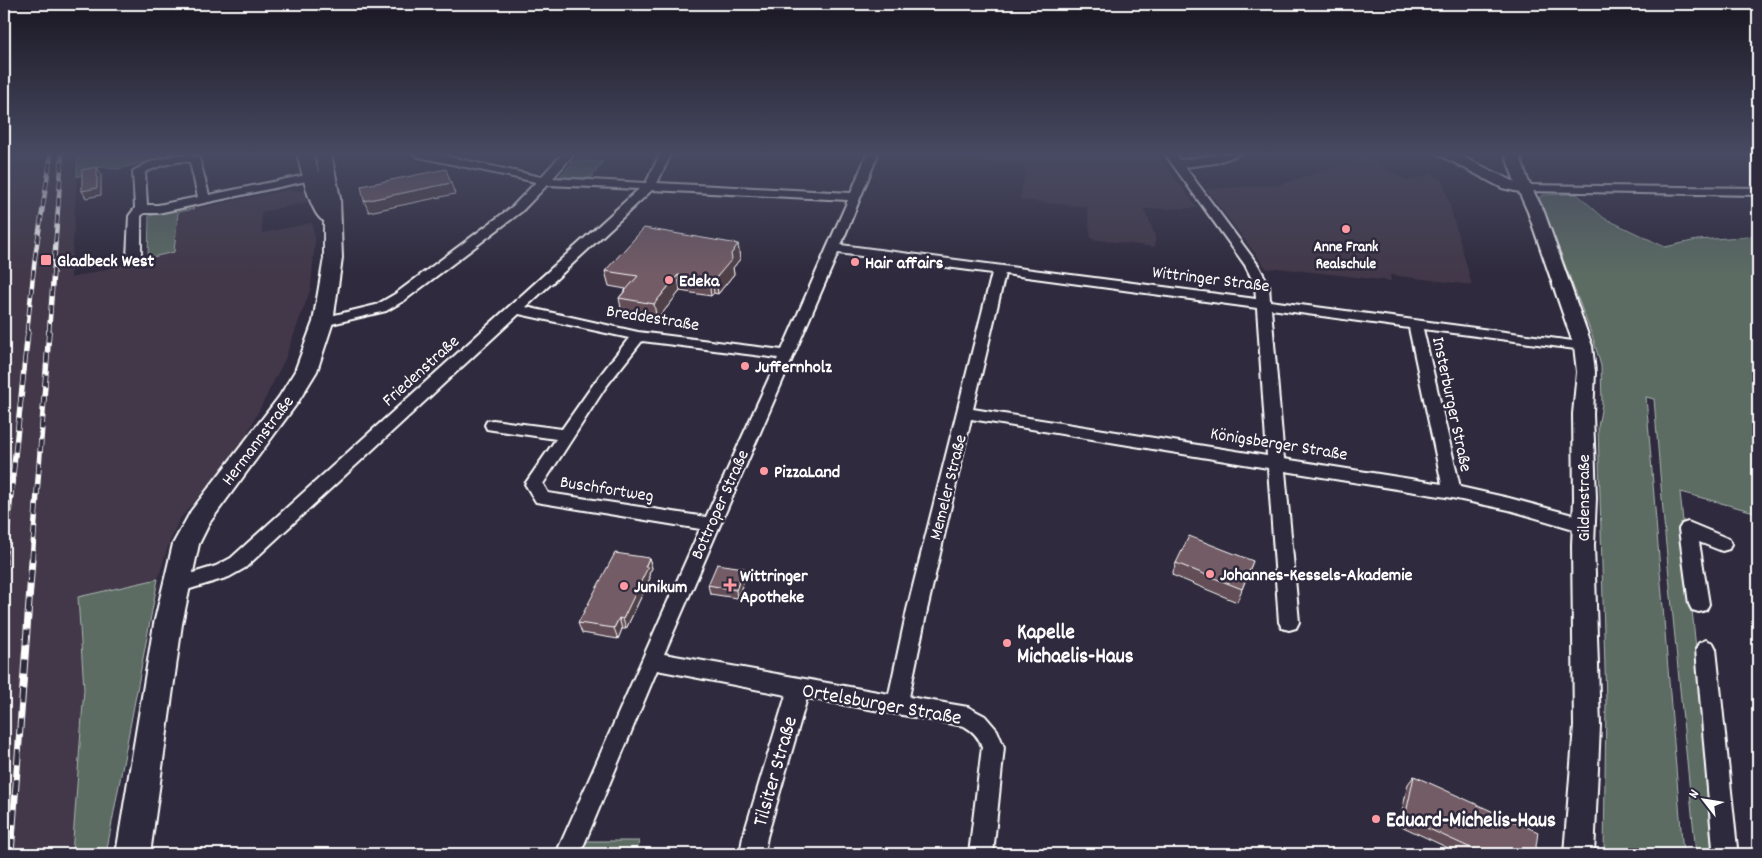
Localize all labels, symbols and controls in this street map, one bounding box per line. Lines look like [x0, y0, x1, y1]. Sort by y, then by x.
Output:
marker: Anne Frank Realschule [1340, 223, 1352, 235]
place label: Anne Frank Realschule [1314, 237, 1378, 276]
place label: Gladbeck West [57, 250, 155, 275]
place label: Hair affairs [865, 252, 944, 277]
marker: Gladbeck West [39, 253, 53, 267]
marker: Hair affairs [849, 256, 861, 268]
street label: Wittringer Straße [1151, 261, 1271, 300]
place label: Edeka [679, 270, 720, 295]
marker: Edeka [663, 274, 675, 286]
street label: Breddestraße [604, 300, 701, 339]
street label: Friedenstraße [377, 330, 466, 413]
street label: Insterburger Straße [1424, 335, 1477, 475]
place label: Juffernholz [755, 356, 832, 381]
marker: Juffernholz [739, 360, 751, 372]
street label: Hermannstraße [217, 391, 301, 492]
street label: Königsberger Straße [1208, 422, 1349, 469]
street label: Memeler Straße [924, 432, 975, 543]
street label: Bottroper Straße [686, 446, 757, 564]
street label: Gildenstraße [1573, 454, 1598, 542]
place label: PizzaLand [774, 461, 840, 486]
marker: PizzaLand [758, 465, 770, 477]
street label: Buschfortweg [558, 471, 655, 510]
place label: Johannes-Kessels-Akademie [1220, 564, 1413, 589]
place label: Wittringer Apotheke [740, 565, 808, 611]
marker: Johannes-Kessels-Akademie [1204, 568, 1216, 580]
place label: Junikum [634, 576, 687, 601]
marker: Wittringer Apotheke [724, 579, 736, 591]
marker: Junikum [618, 580, 630, 592]
place label: Kapelle Michaelis-Haus [1017, 619, 1134, 673]
marker: Kapelle Michaelis-Haus [1001, 637, 1013, 649]
street label: Ortelsburger Straße [799, 677, 964, 735]
street label: Tilsiter Straße [747, 713, 807, 830]
north arrow [1680, 776, 1730, 826]
text: N [1684, 786, 1705, 802]
place label: Eduard-Michelis-Haus [1386, 807, 1556, 837]
marker: Eduard-Michelis-Haus [1370, 813, 1382, 825]

